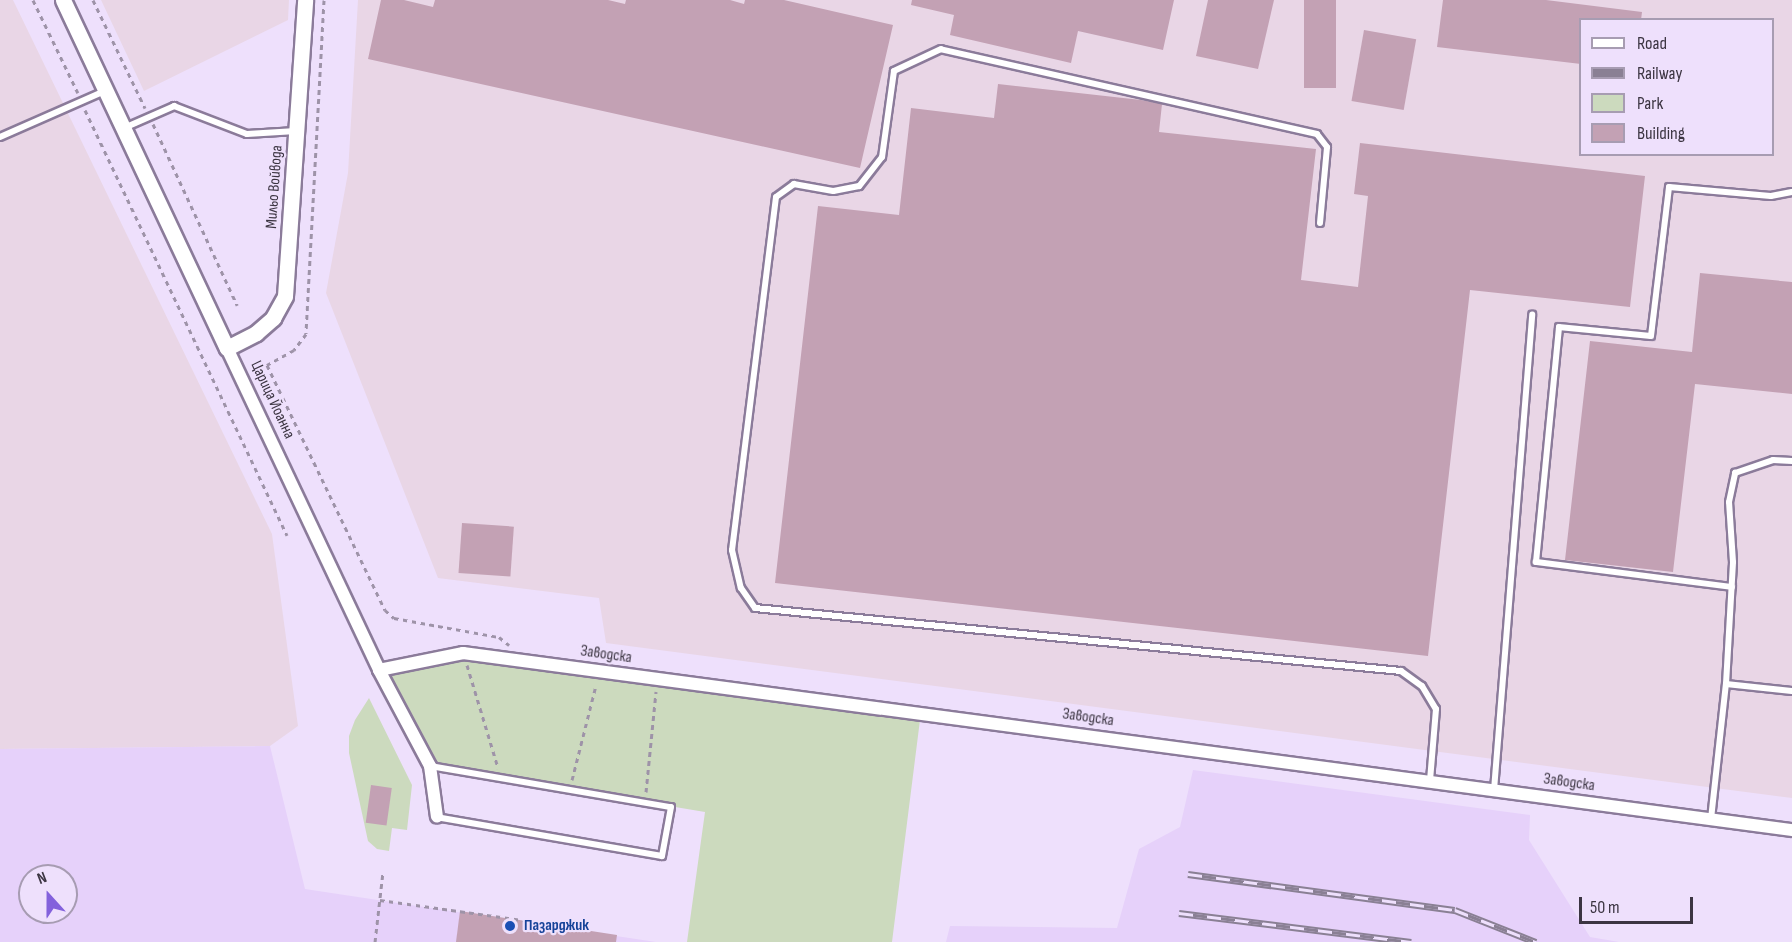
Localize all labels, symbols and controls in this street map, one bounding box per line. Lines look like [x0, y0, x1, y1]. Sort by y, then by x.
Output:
legend [1579, 18, 1774, 156]
text: Road [1637, 33, 1667, 54]
text: Railway [1637, 63, 1682, 84]
text: Park [1637, 93, 1663, 114]
text: Building [1637, 123, 1685, 144]
street label: Мильо Войвода [263, 145, 287, 229]
street label: Царица Йоанна [246, 358, 298, 442]
street label: Заводска [579, 642, 633, 668]
street label: Заводска [1061, 705, 1115, 731]
street label: Заводска [1542, 770, 1596, 796]
north arrow [18, 864, 78, 924]
text: N [35, 868, 49, 889]
scale bar [1582, 885, 1696, 923]
text: 50 m [1590, 897, 1620, 918]
place label: Пазарджик [524, 916, 589, 936]
marker: Пазарджик [501, 917, 519, 935]

